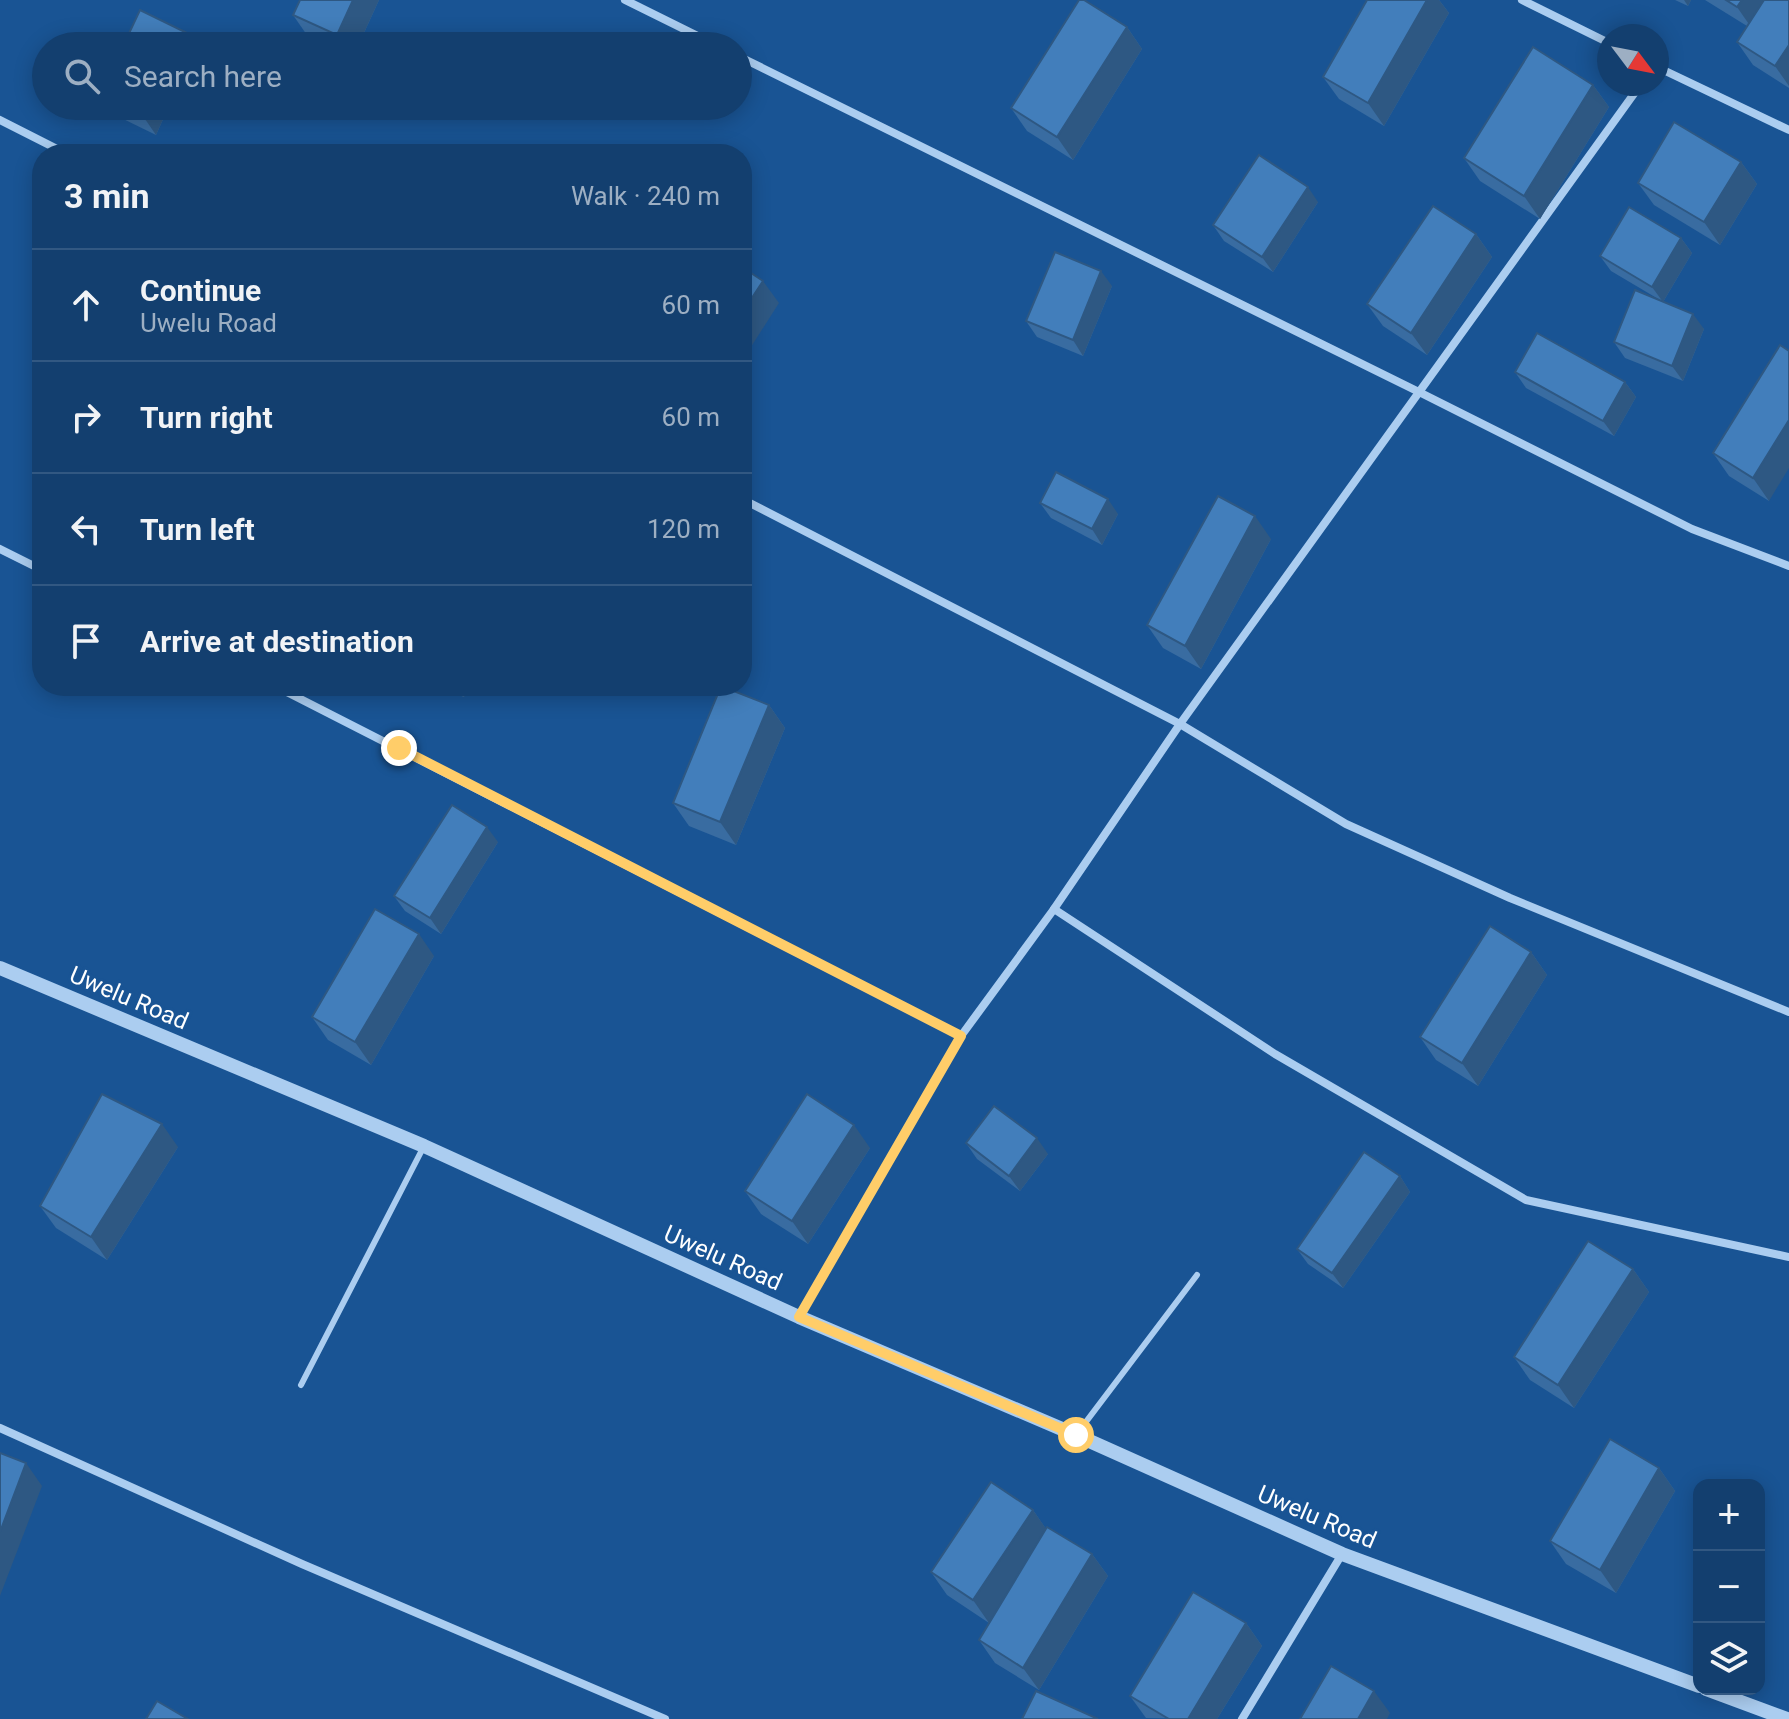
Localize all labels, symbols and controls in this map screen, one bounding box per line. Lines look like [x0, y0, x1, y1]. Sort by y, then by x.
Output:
north arrow [1597, 24, 1669, 96]
search box [32, 32, 752, 120]
icon: search [60, 54, 104, 98]
text: Search here [124, 59, 282, 94]
text: 3 min [64, 176, 149, 216]
text: Walk · 240 m [571, 181, 720, 211]
text: Continue [140, 273, 261, 308]
icon: ahead [64, 283, 108, 327]
text: 60 m [662, 290, 720, 320]
text: Uwelu Road [140, 308, 277, 338]
icon: right [64, 395, 108, 439]
text: Turn right [140, 400, 273, 435]
text: 60 m [662, 402, 720, 432]
icon: left [64, 507, 108, 551]
text: Turn left [140, 512, 255, 547]
text: 120 m [647, 514, 720, 544]
icon: arrive [64, 619, 108, 663]
text: Arrive at destination [140, 624, 414, 659]
route end [381, 730, 417, 766]
street label: Uwelu Road [65, 960, 193, 1036]
street label: Uwelu Road [660, 1220, 786, 1296]
route start [1058, 1417, 1094, 1453]
street label: Uwelu Road [1253, 1479, 1381, 1555]
map controls [1693, 1479, 1765, 1695]
button: + [1693, 1479, 1765, 1551]
button: − [1693, 1551, 1765, 1623]
button: layers [1693, 1623, 1765, 1695]

